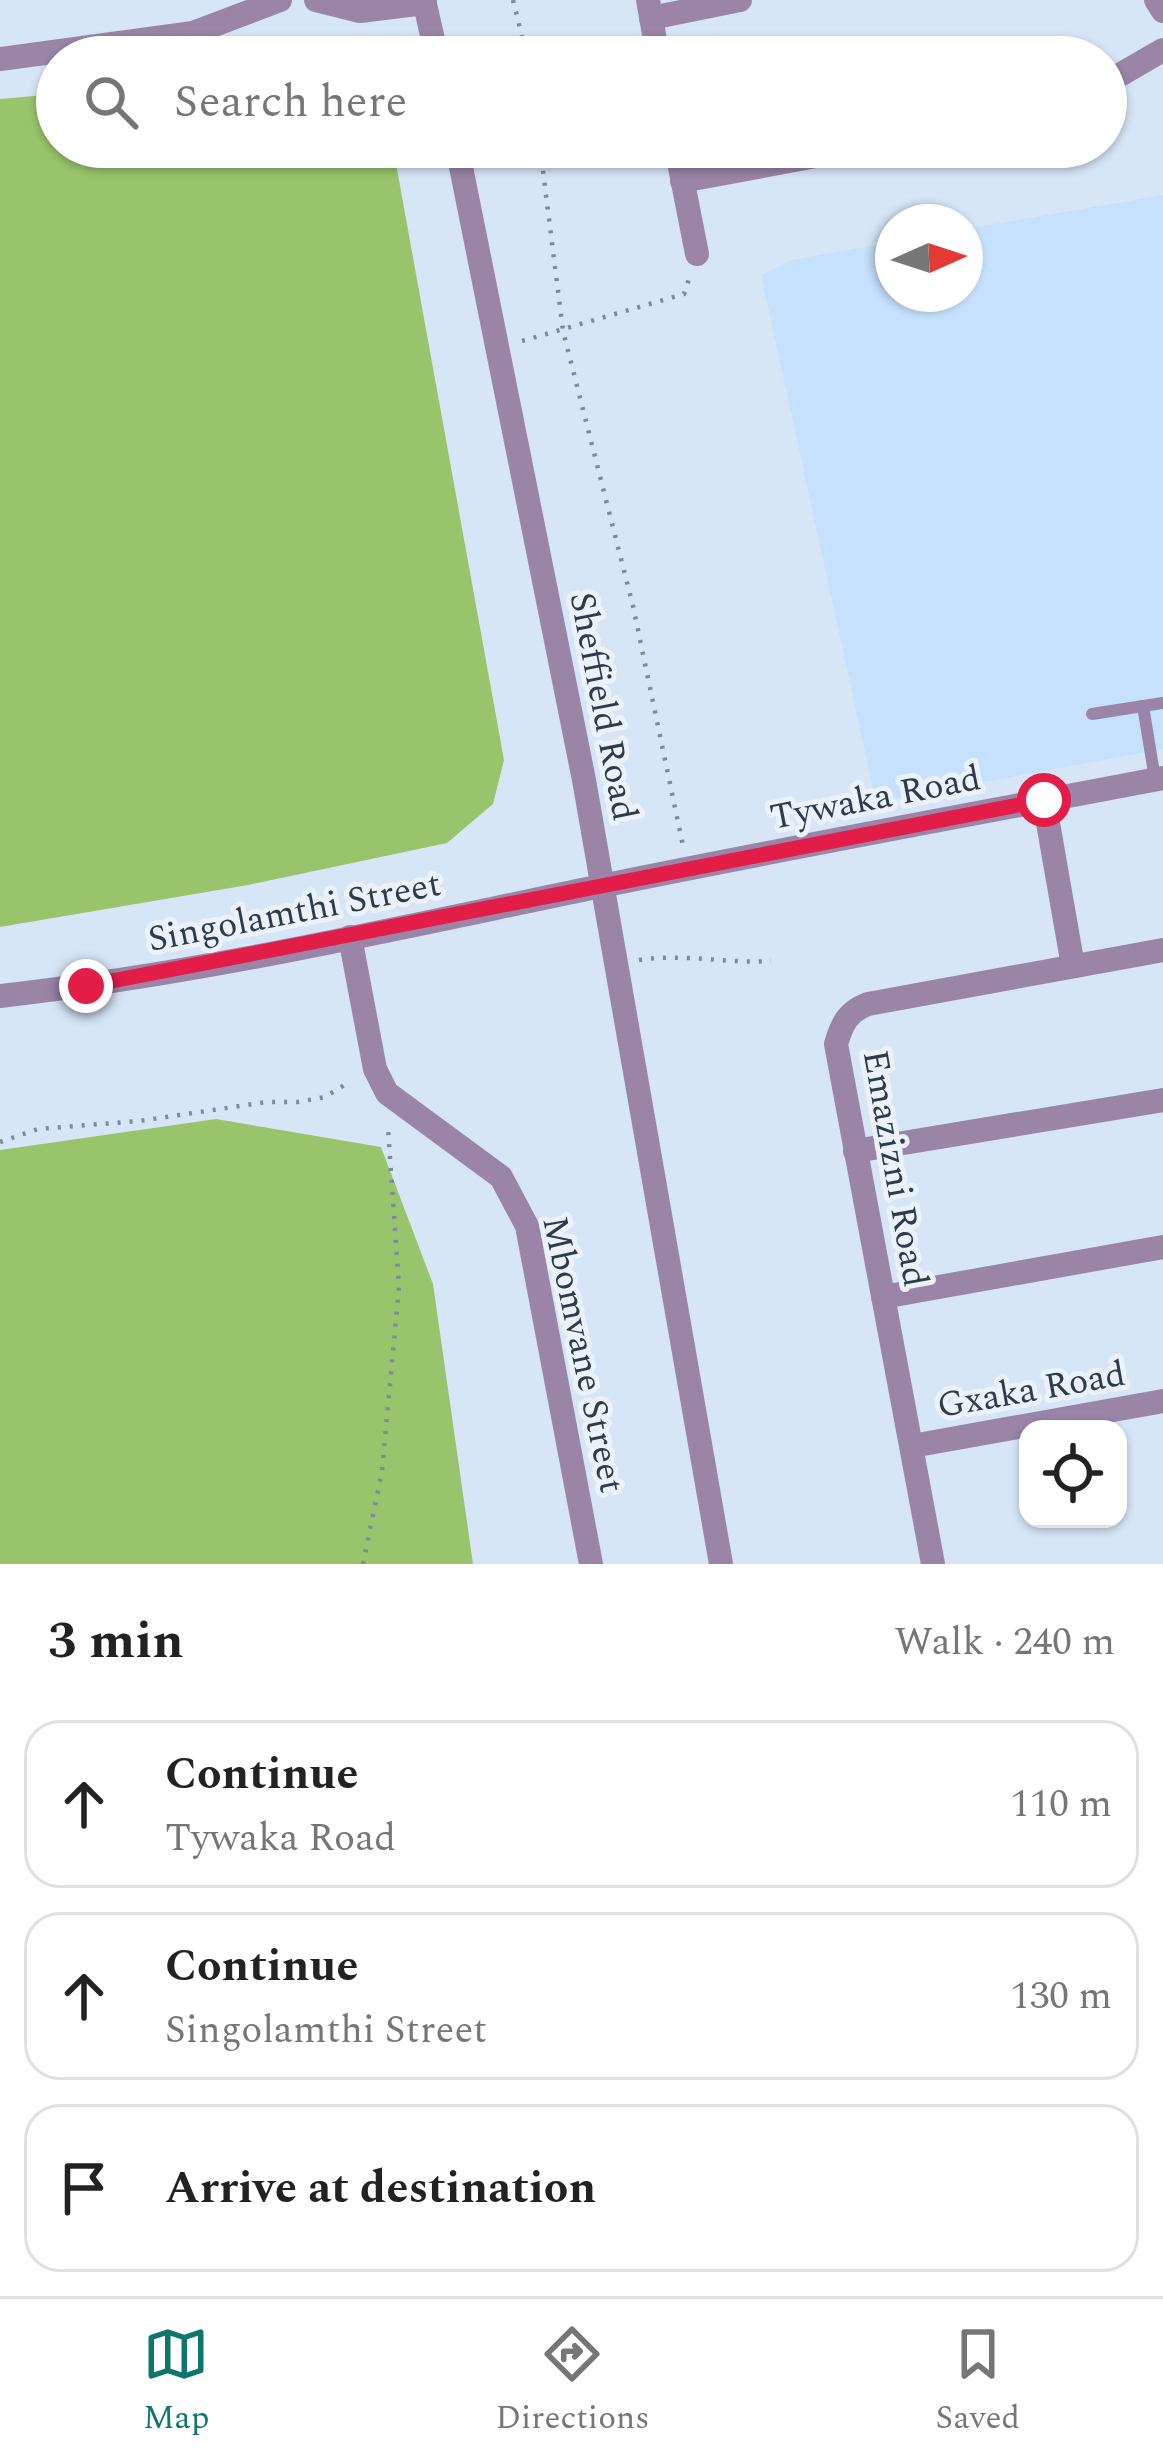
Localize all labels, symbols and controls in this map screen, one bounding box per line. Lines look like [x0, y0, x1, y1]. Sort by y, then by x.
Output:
search box [36, 36, 1127, 168]
text: Search here [174, 68, 407, 137]
icon: search [78, 69, 144, 135]
north arrow [875, 204, 983, 312]
street label: Sheffield Road [553, 588, 652, 825]
street label: Tywaka Road [766, 751, 985, 846]
route start [1017, 773, 1071, 827]
street label: Singolamthi Street [143, 857, 446, 968]
route end [59, 959, 113, 1013]
street label: Emazizni Road [847, 1046, 942, 1291]
street label: Mbomvane Street [526, 1211, 639, 1498]
street label: Gxaka Road [933, 1347, 1130, 1434]
map controls [1019, 1420, 1127, 1528]
button: locate [1019, 1420, 1127, 1528]
text: 3 min [48, 1603, 184, 1681]
text: Walk · 240 m [894, 1613, 1115, 1672]
text: Continue [165, 1740, 358, 1809]
icon: ahead [51, 1771, 117, 1837]
text: 110 m [1010, 1775, 1112, 1834]
text: Tywaka Road [165, 1809, 396, 1868]
text: Continue [165, 1932, 358, 2001]
icon: ahead [51, 1963, 117, 2029]
text: 130 m [1010, 1967, 1112, 2026]
text: Singolamthi Street [165, 2001, 487, 2060]
text: Arrive at destination [165, 2154, 596, 2223]
icon: arrive [51, 2155, 117, 2221]
tab: Map [143, 2321, 209, 2443]
tab: Directions [495, 2321, 649, 2443]
tab: Saved [935, 2321, 1020, 2443]

